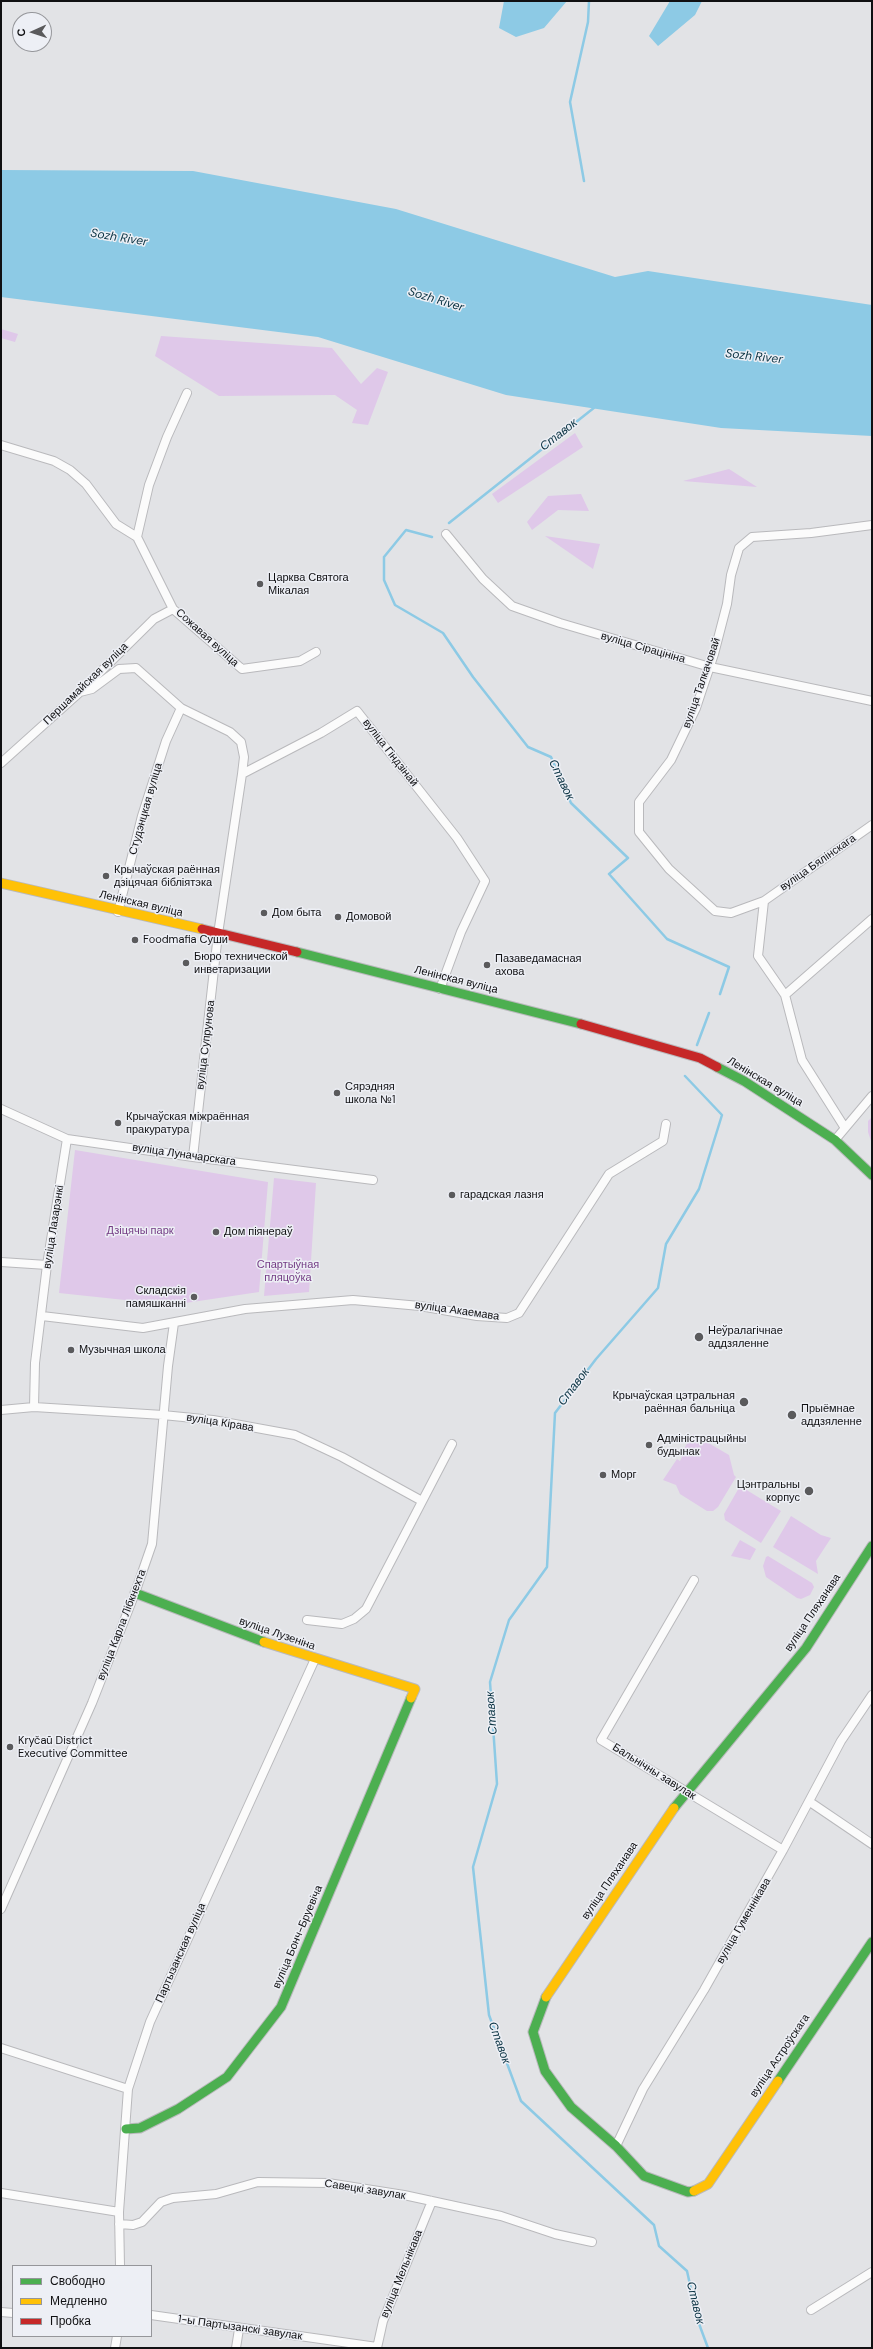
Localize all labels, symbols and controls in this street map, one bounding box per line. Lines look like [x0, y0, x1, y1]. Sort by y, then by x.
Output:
north arrow [12, 12, 52, 52]
text: С [14, 28, 28, 37]
water label: Sozh River [89, 226, 149, 250]
water label: Sozh River [406, 285, 466, 315]
water label: Sozh River [725, 347, 783, 367]
water label: Ставок [537, 416, 581, 454]
place label: Царква Святога Мікалая [268, 571, 349, 597]
marker: Царква Святога Мікалая [255, 579, 265, 589]
street label: Сожавая вуліца [173, 606, 241, 670]
street label: вуліца Сірацініна [599, 630, 687, 666]
street label: вуліца Талкачовай [680, 636, 724, 730]
street label: Першамайская вуліца [41, 640, 131, 728]
street label: вуліца Гіндзінай [360, 717, 420, 789]
water label: Ставок [545, 757, 577, 803]
street label: Студэнцкая вуліца [127, 762, 165, 856]
street label: вуліца Бялінскага [777, 832, 859, 894]
place label: Крычаўская раённая дзіцячая бібліятэка [114, 863, 220, 889]
marker: Крычаўская раённая дзіцячая бібліятэка [101, 871, 111, 881]
street label: Ленінская вуліца [98, 888, 184, 920]
place label: Дом быта [272, 906, 321, 920]
marker: Дом быта [259, 908, 269, 918]
place label: Домовой [346, 910, 391, 924]
marker: Домовой [333, 912, 343, 922]
place label: Foodmafia Суши [143, 933, 228, 947]
marker: Foodmafia Суши [130, 935, 140, 945]
place label: Бюро технической инветаризации [194, 950, 288, 976]
place label: Пазаведамасная ахова [495, 952, 582, 978]
marker: Бюро технической инветаризации [181, 958, 191, 968]
marker: Пазаведамасная ахова [482, 960, 492, 970]
street label: Ленінская вуліца [413, 963, 499, 997]
street label: вуліца Супрунова [194, 1000, 218, 1090]
street label: Ленінская вуліца [725, 1054, 805, 1110]
place label: Сярэдняя школа №1 [345, 1080, 395, 1106]
marker: Сярэдняя школа №1 [332, 1088, 342, 1098]
place label: Крычаўская міжраённая пракуратура [126, 1110, 249, 1136]
marker: Крычаўская міжраённая пракуратура [113, 1118, 123, 1128]
street label: вуліца Луначарскага [131, 1141, 237, 1169]
street label: вуліца Лазарэнкі [41, 1184, 67, 1270]
place label: гарадская лазня [460, 1188, 544, 1202]
marker: гарадская лазня [447, 1190, 457, 1200]
park label: Дзіцячы парк [106, 1224, 174, 1238]
place label: Дом піянераў [224, 1225, 292, 1239]
marker: Дом піянераў [211, 1227, 221, 1237]
park label: Спартыўная пляцоўка [257, 1258, 319, 1284]
place label: Складскія памяшканні [126, 1284, 186, 1310]
marker: Складскія памяшканні [189, 1292, 199, 1302]
street label: вуліца Акаемава [414, 1299, 500, 1323]
place label: Неўралагічнае аддзяленне [708, 1324, 783, 1350]
marker: Неўралагічнае аддзяленне [693, 1331, 705, 1343]
place label: Музычная школа [79, 1343, 166, 1357]
marker: Музычная школа [66, 1345, 76, 1355]
water label: Ставок [555, 1365, 593, 1409]
place label: Крычаўская цэтральная раённая бальніца [612, 1389, 735, 1415]
marker: Крычаўская цэтральная раённая бальніца [738, 1396, 750, 1408]
place label: Прыёмнае аддзяленне [801, 1402, 862, 1428]
marker: Прыёмнае аддзяленне [786, 1409, 798, 1421]
street label: вуліца Кірава [185, 1411, 255, 1435]
place label: Адміністрацыйны будынак [657, 1432, 746, 1458]
marker: Адміністрацыйны будынак [644, 1440, 654, 1450]
place label: Морг [611, 1468, 637, 1482]
marker: Морг [598, 1470, 608, 1480]
place label: Цэнтральны корпус [737, 1478, 800, 1504]
marker: Цэнтральны корпус [803, 1485, 815, 1497]
street label: вуліца Карла Лібкнехта [95, 1568, 149, 1682]
street label: вуліца Пляханава [782, 1572, 844, 1654]
street label: вуліца Лузеніна [237, 1615, 317, 1653]
water label: Ставок [483, 1691, 501, 1735]
place label: Kryčaŭ District Executive Committee [18, 1734, 128, 1760]
street label: Бальнічны завулак [610, 1741, 698, 1803]
marker: Kryčaŭ District Executive Committee [5, 1742, 15, 1752]
street label: вуліца Пляханава [579, 1840, 641, 1922]
street label: вуліца Гуменнікава [714, 1876, 774, 1966]
street label: вуліца Бонч-Бруевіча [270, 1883, 326, 1991]
street label: Партызанская вуліца [153, 1901, 209, 2005]
street label: вуліца Астроўскага [747, 2012, 813, 2100]
water label: Ставок [485, 2020, 513, 2066]
street label: Савецкі завулак [324, 2177, 406, 2203]
street label: вуліца Мельнікава [378, 2228, 426, 2320]
legend [12, 2265, 152, 2337]
text: Свободно [50, 2273, 105, 2289]
water label: Ставок [683, 2280, 707, 2326]
text: Медленно [50, 2293, 107, 2309]
text: Пробка [50, 2313, 91, 2329]
street label: 1-ы Партызанскі завулак [177, 2313, 303, 2343]

